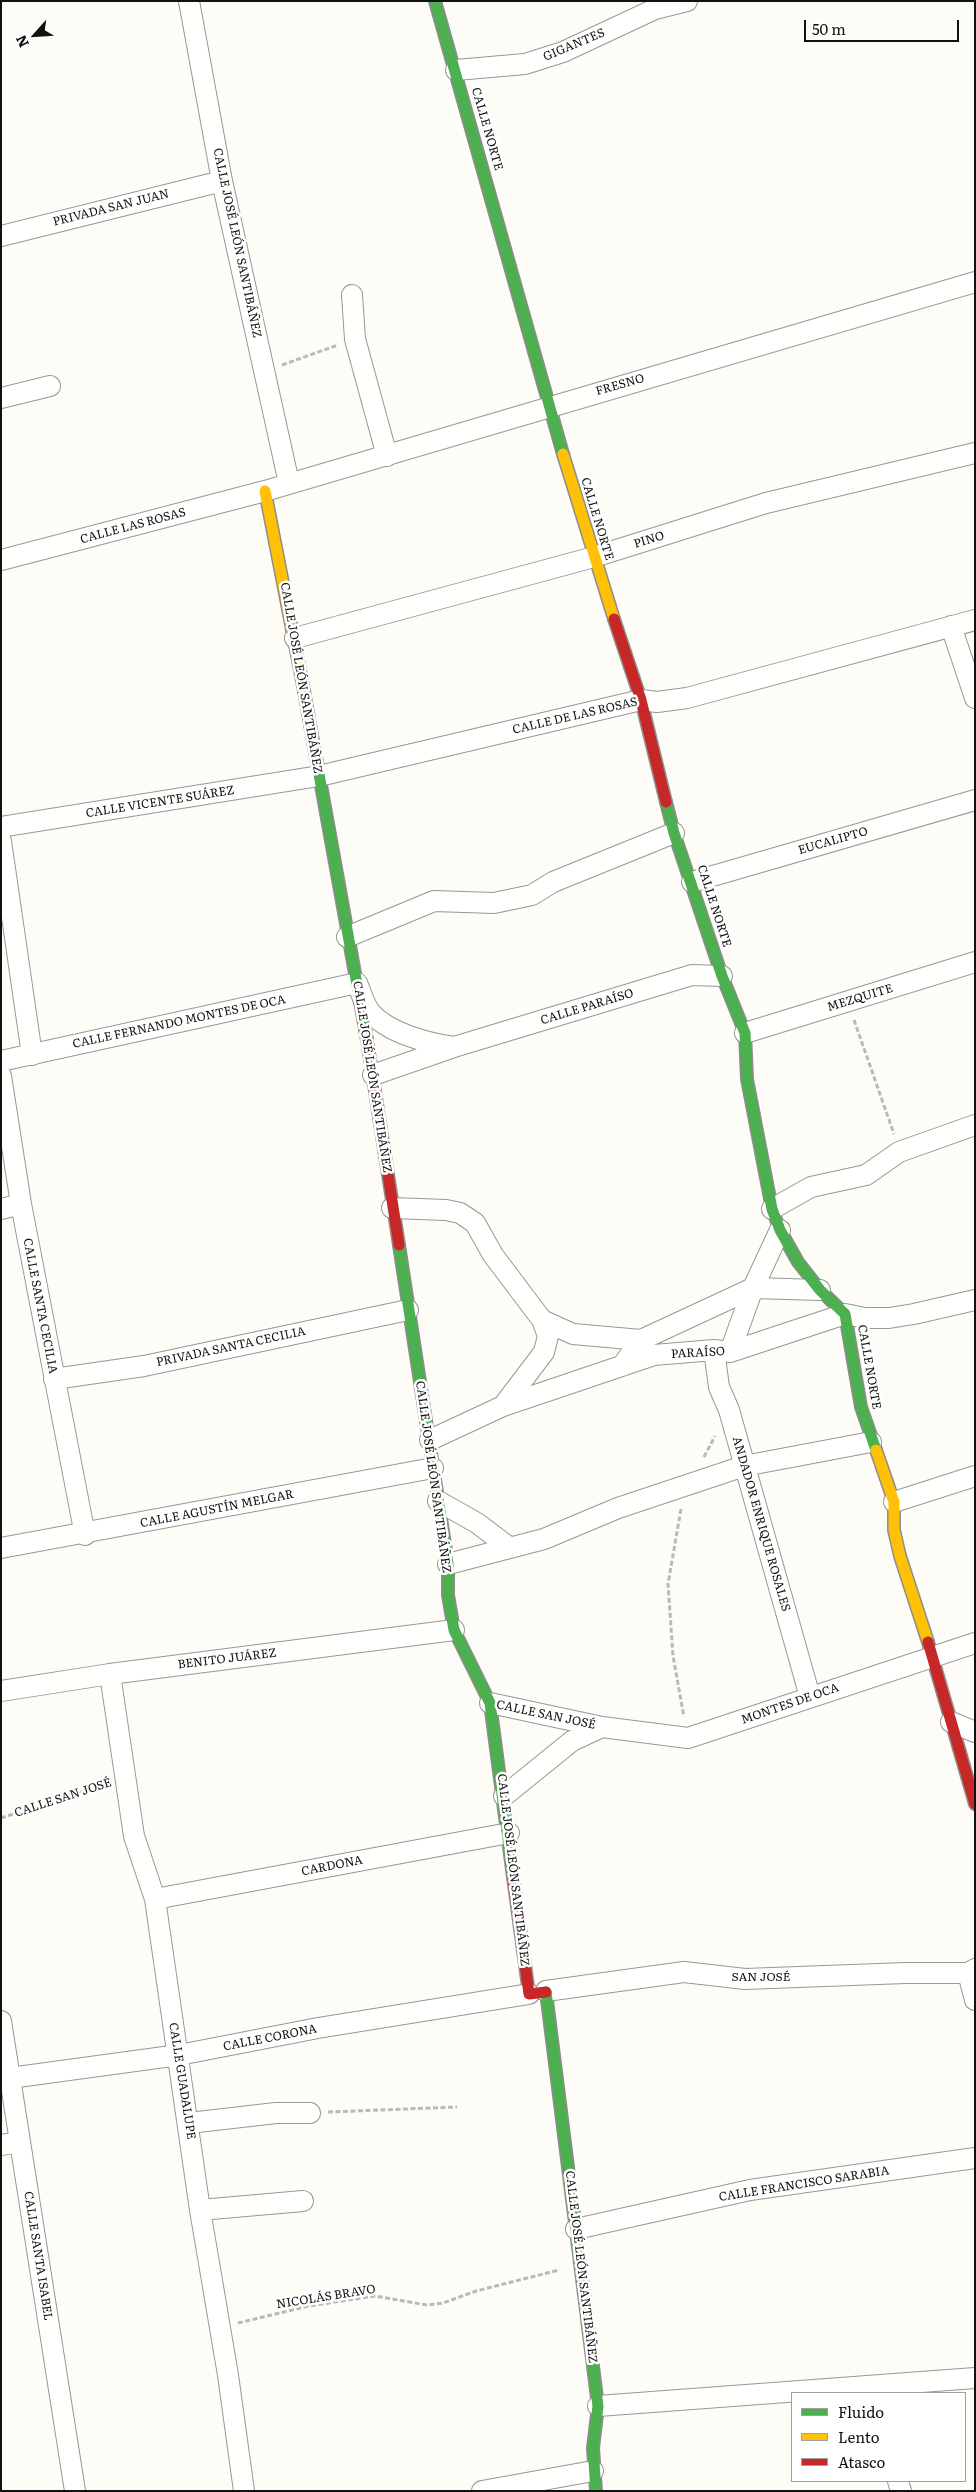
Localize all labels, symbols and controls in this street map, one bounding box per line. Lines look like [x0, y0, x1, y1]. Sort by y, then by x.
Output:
north arrow [10, 10, 60, 60]
scale bar [806, 10, 961, 42]
text: 50 m [812, 17, 846, 40]
street label: GIGANTES [541, 26, 607, 64]
text: N [10, 32, 33, 51]
street label: CALLE NORTE [468, 86, 506, 172]
street label: CALLE JOSÉ LEÓN SANTIBÁÑEZ [210, 147, 264, 339]
street label: PRIVADA SAN JUAN [51, 187, 171, 229]
street label: FRESNO [594, 371, 646, 399]
street label: CALLE NORTE [578, 476, 616, 562]
street label: CALLE LAS ROSAS [79, 505, 187, 547]
street label: PINO [632, 529, 666, 551]
street label: CALLE JOSÉ LEÓN SANTIBÁÑEZ [277, 581, 325, 775]
street label: CALLE DE LAS ROSAS [511, 695, 639, 737]
street label: CALLE VICENTE SUÁREZ [85, 783, 235, 821]
street label: EUCALIPTO [797, 824, 869, 858]
street label: CALLE NORTE [694, 863, 734, 949]
street label: CALLE JOSÉ LEÓN SANTIBÁÑEZ [350, 980, 394, 1174]
street label: MEZQUITE [825, 981, 895, 1015]
street label: CALLE PARAÍSO [539, 986, 635, 1028]
street label: CALLE FERNANDO MONTES DE OCA [71, 992, 287, 1052]
street label: CALLE SANTA CECILIA [20, 1237, 60, 1375]
street label: PRIVADA SANTA CECILIA [155, 1324, 307, 1370]
street label: CALLE NORTE [854, 1324, 884, 1410]
street label: PARAÍSO [671, 1344, 725, 1362]
street label: CALLE JOSÉ LEÓN SANTIBÁÑEZ [412, 1380, 454, 1574]
street label: ANDADOR ENRIQUE ROSALES [729, 1435, 793, 1613]
street label: CALLE AGUSTÍN MELGAR [139, 1487, 295, 1531]
street label: BENITO JUÁREZ [177, 1646, 277, 1672]
street label: MONTES DE OCA [739, 1681, 841, 1727]
street label: CALLE SAN JOSÉ [495, 1697, 597, 1733]
street label: CALLE JOSÉ LEÓN SANTIBÁÑEZ [494, 1773, 532, 1967]
street label: CALLE SAN JOSÉ [13, 1776, 113, 1820]
street label: CARDONA [300, 1853, 364, 1879]
street label: SAN JOSÉ [732, 1970, 790, 1984]
street label: CALLE GUADALUPE [166, 2022, 198, 2140]
street label: CALLE CORONA [222, 2022, 318, 2054]
street label: CALLE FRANCISCO SARABIA [718, 2163, 890, 2205]
street label: CALLE JOSÉ LEÓN SANTIBÁÑEZ [562, 2170, 600, 2364]
street label: CALLE SANTA ISABEL [21, 2190, 55, 2322]
street label: NICOLÁS BRAVO [275, 2282, 377, 2312]
legend [791, 2392, 966, 2482]
text: Fluido [838, 2400, 884, 2423]
text: Lento [838, 2425, 879, 2448]
text: Atasco [838, 2450, 885, 2473]

